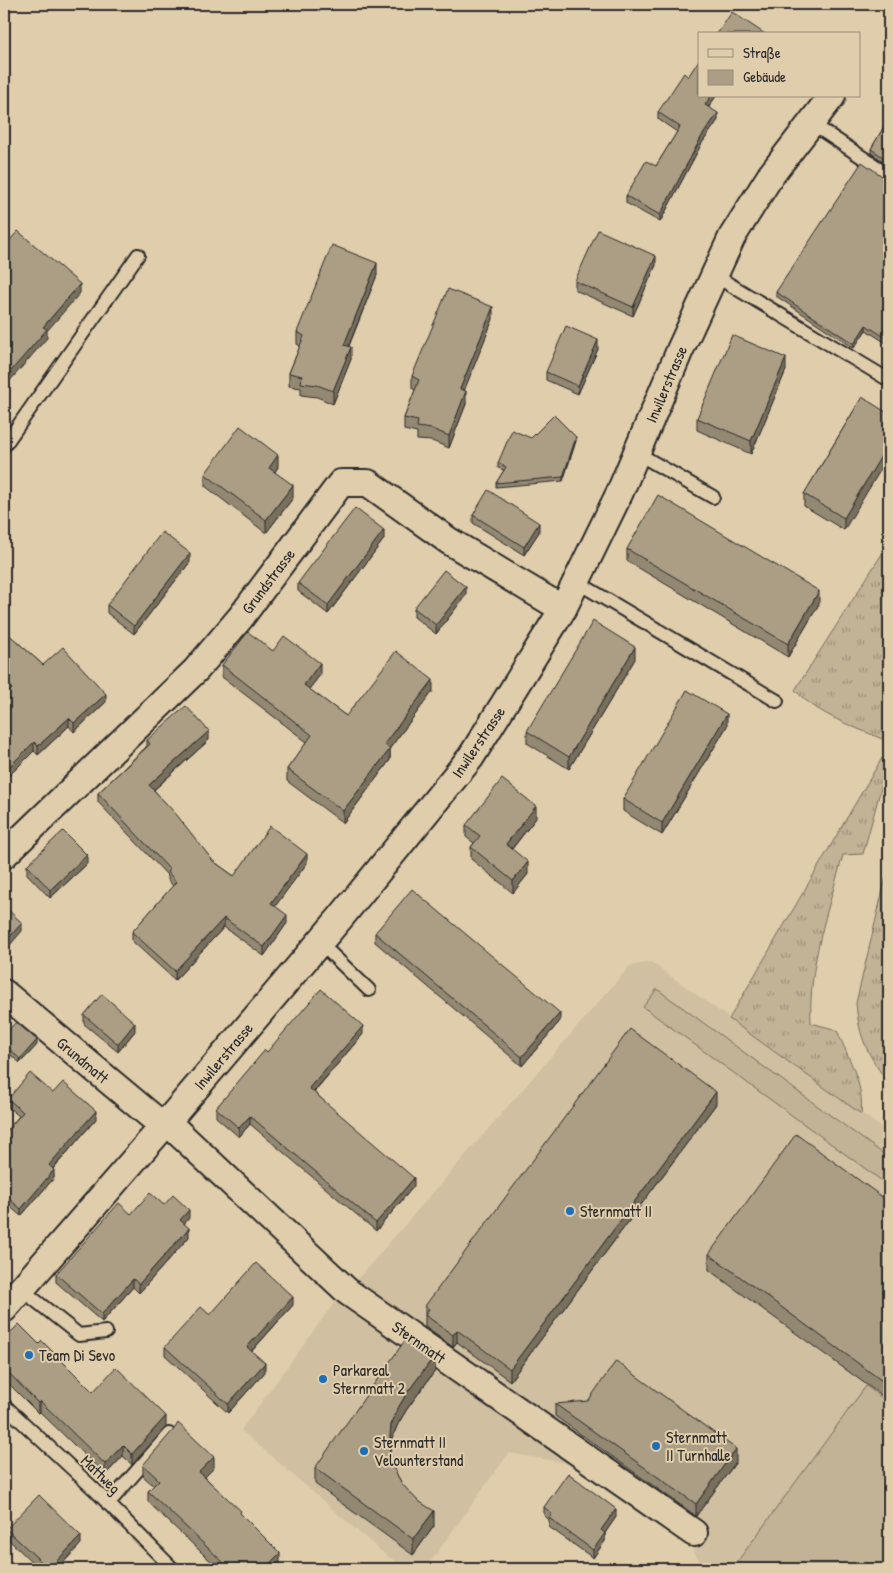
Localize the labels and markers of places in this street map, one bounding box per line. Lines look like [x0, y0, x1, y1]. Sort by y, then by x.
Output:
place label: Sternmatt II [580, 1200, 652, 1222]
marker: Sternmatt II [564, 1205, 576, 1217]
place label: Team Di Sevo [39, 1344, 116, 1366]
marker: Team Di Sevo [23, 1349, 35, 1361]
place label: Parkareal Sternmatt 2 [333, 1359, 405, 1399]
marker: Parkareal Sternmatt 2 [317, 1373, 329, 1385]
place label: Sternmatt II Turnhalle [666, 1426, 731, 1466]
place label: Sternmatt II Velounterstand [374, 1431, 463, 1471]
marker: Sternmatt II Turnhalle [650, 1440, 662, 1452]
marker: Sternmatt II Velounterstand [358, 1445, 370, 1457]

